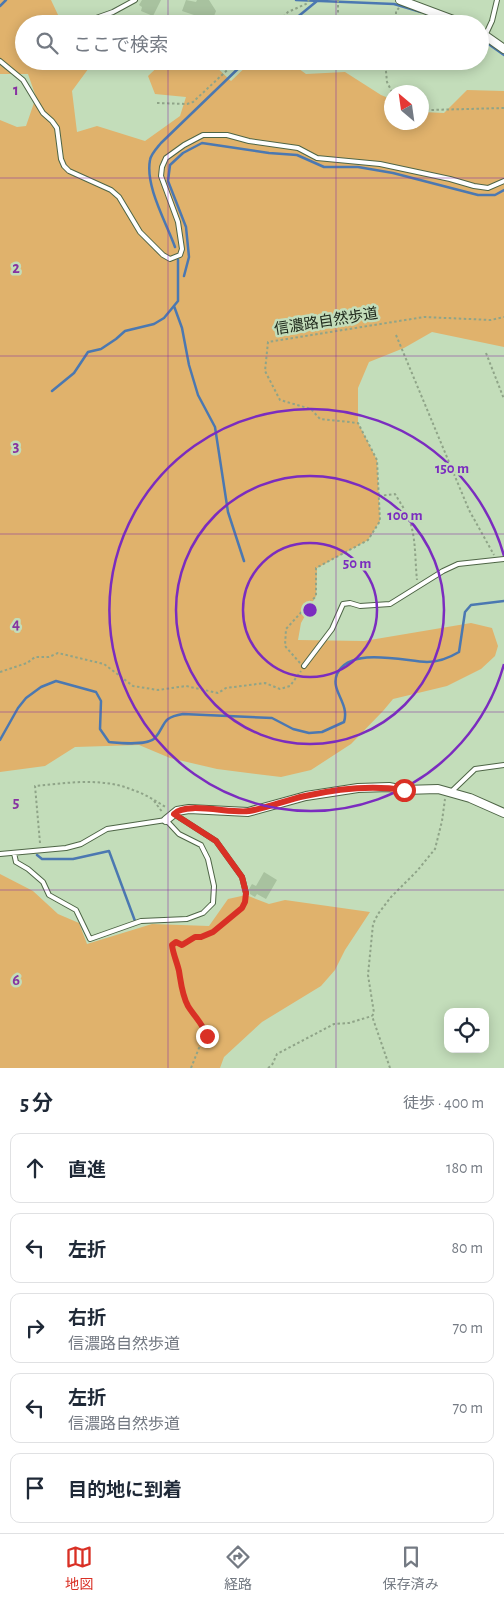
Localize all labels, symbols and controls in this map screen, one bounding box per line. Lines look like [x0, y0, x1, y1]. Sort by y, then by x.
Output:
search box [15, 15, 489, 70]
icon: search [33, 29, 61, 57]
text: ここで検索 [73, 36, 168, 55]
text: 1 [13, 82, 19, 98]
north arrow [384, 85, 429, 130]
text: 2 [12, 260, 20, 276]
street label: 信濃路自然歩道 [273, 304, 379, 337]
text: 3 [13, 438, 20, 454]
text: 150 m [435, 461, 469, 476]
text: 100 m [387, 508, 423, 523]
text: 50 m [343, 556, 371, 571]
centre of rings [301, 601, 319, 619]
text: 4 [12, 616, 20, 632]
route start [393, 779, 416, 802]
text: 5 [13, 794, 20, 810]
text: 6 [12, 972, 20, 988]
map controls [444, 1008, 489, 1053]
button: locate [444, 1008, 489, 1053]
route end [196, 1025, 219, 1048]
text: 5 分 [20, 1093, 53, 1114]
text: 徒歩 · 400 m [403, 1095, 484, 1111]
icon: ahead [21, 1154, 49, 1182]
text: 180 m [446, 1160, 483, 1176]
text: 直進 [68, 1161, 106, 1180]
icon: left [21, 1234, 49, 1262]
text: 80 m [452, 1240, 483, 1256]
text: 左折 [68, 1241, 106, 1260]
text: 右折 [68, 1309, 106, 1328]
icon: right [21, 1314, 49, 1342]
text: 70 m [452, 1320, 483, 1336]
text: 信濃路自然歩道 [68, 1336, 180, 1352]
text: 左折 [68, 1389, 106, 1408]
icon: left [21, 1394, 49, 1422]
text: 70 m [452, 1400, 483, 1416]
text: 信濃路自然歩道 [68, 1416, 180, 1432]
icon: arrive [21, 1474, 49, 1502]
text: 目的地に到着 [68, 1481, 182, 1500]
tab: 地図 [65, 1543, 93, 1594]
tab: 経路 [224, 1543, 252, 1594]
tab: 保存済み [383, 1543, 439, 1594]

